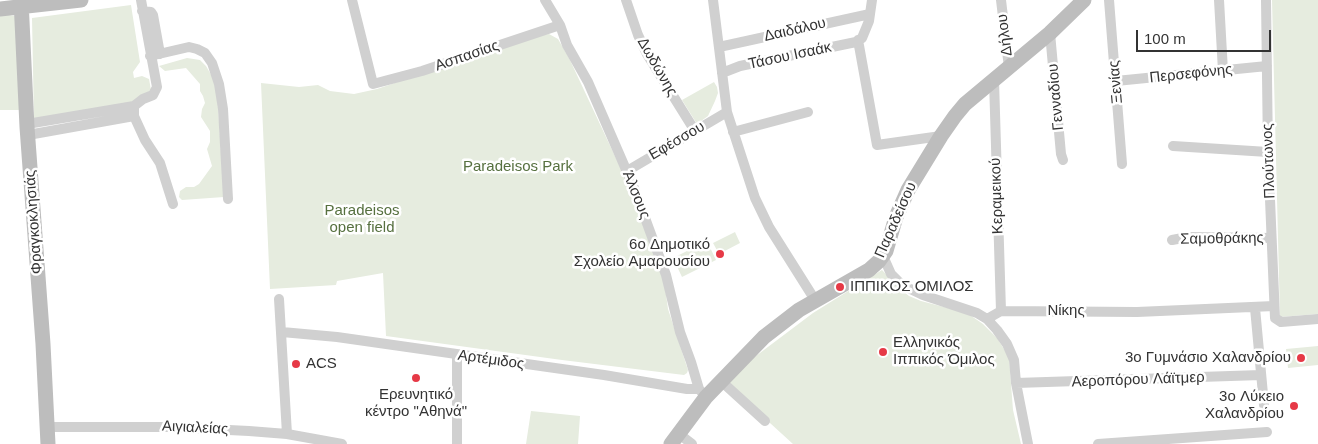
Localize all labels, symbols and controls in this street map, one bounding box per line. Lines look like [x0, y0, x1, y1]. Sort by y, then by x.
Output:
street label: Δήλου [993, 13, 1017, 57]
street label: Δαιδάλου [762, 14, 828, 46]
scale bar [1138, 20, 1273, 52]
text: 100 m [1144, 30, 1186, 47]
street label: Δωδώνης [633, 34, 681, 100]
street label: Ασπασίας [433, 37, 501, 75]
street label: Τάσου Ισαάκ [747, 38, 833, 74]
street label: Ξενίας [1105, 60, 1127, 104]
street label: Περσεφόνης [1149, 61, 1233, 87]
street label: Γενναδίου [1044, 63, 1068, 131]
street label: Εφέσσου [646, 118, 708, 164]
street label: Πλούτωνος [1259, 123, 1279, 199]
street label: Κεραμεικού [987, 157, 1007, 235]
park label: Paradeisos Park [463, 158, 573, 176]
street label: Άλσους [618, 168, 654, 222]
street label: Φραγκοκλησιάς [21, 169, 47, 275]
street label: Παραδείσου [871, 179, 921, 261]
park label: Paradeisos open field [324, 202, 400, 237]
street label: Σαμοθράκης [1180, 229, 1264, 249]
place label: 6ο Δημοτικό Σχολείο Αμαρουσίου [574, 236, 710, 271]
marker: 6ο Δημοτικό Σχολείο Αμαρουσίου [714, 248, 726, 260]
place label: ΙΠΠΙΚΟΣ ΟΜΙΛΟΣ [850, 278, 974, 296]
marker: ΙΠΠΙΚΟΣ ΟΜΙΛΟΣ [834, 281, 846, 293]
street label: Νίκης [1047, 302, 1085, 320]
place label: Ελληνικός Ιππικός Όμιλος [893, 334, 995, 369]
street label: Αρτέμιδος [457, 346, 525, 374]
marker: Ελληνικός Ιππικός Όμιλος [877, 346, 889, 358]
place label: 3ο Γυμνάσιο Χαλανδρίου [1125, 349, 1291, 367]
marker: 3ο Γυμνάσιο Χαλανδρίου [1295, 352, 1307, 364]
place label: ACS [306, 355, 337, 373]
marker: ACS [290, 358, 302, 370]
street label: Αεροπόρου Λάϊτμερ [1071, 369, 1205, 391]
marker: Ερευνητικό κέντρο "Αθηνά" [410, 372, 422, 384]
place label: Ερευνητικό κέντρο "Αθηνά" [365, 386, 467, 421]
place label: 3ο Λύκειο Χαλανδρίου [1205, 388, 1284, 423]
marker: 3ο Λύκειο Χαλανδρίου [1288, 400, 1300, 412]
street label: Αιγιαλείας [161, 417, 229, 439]

